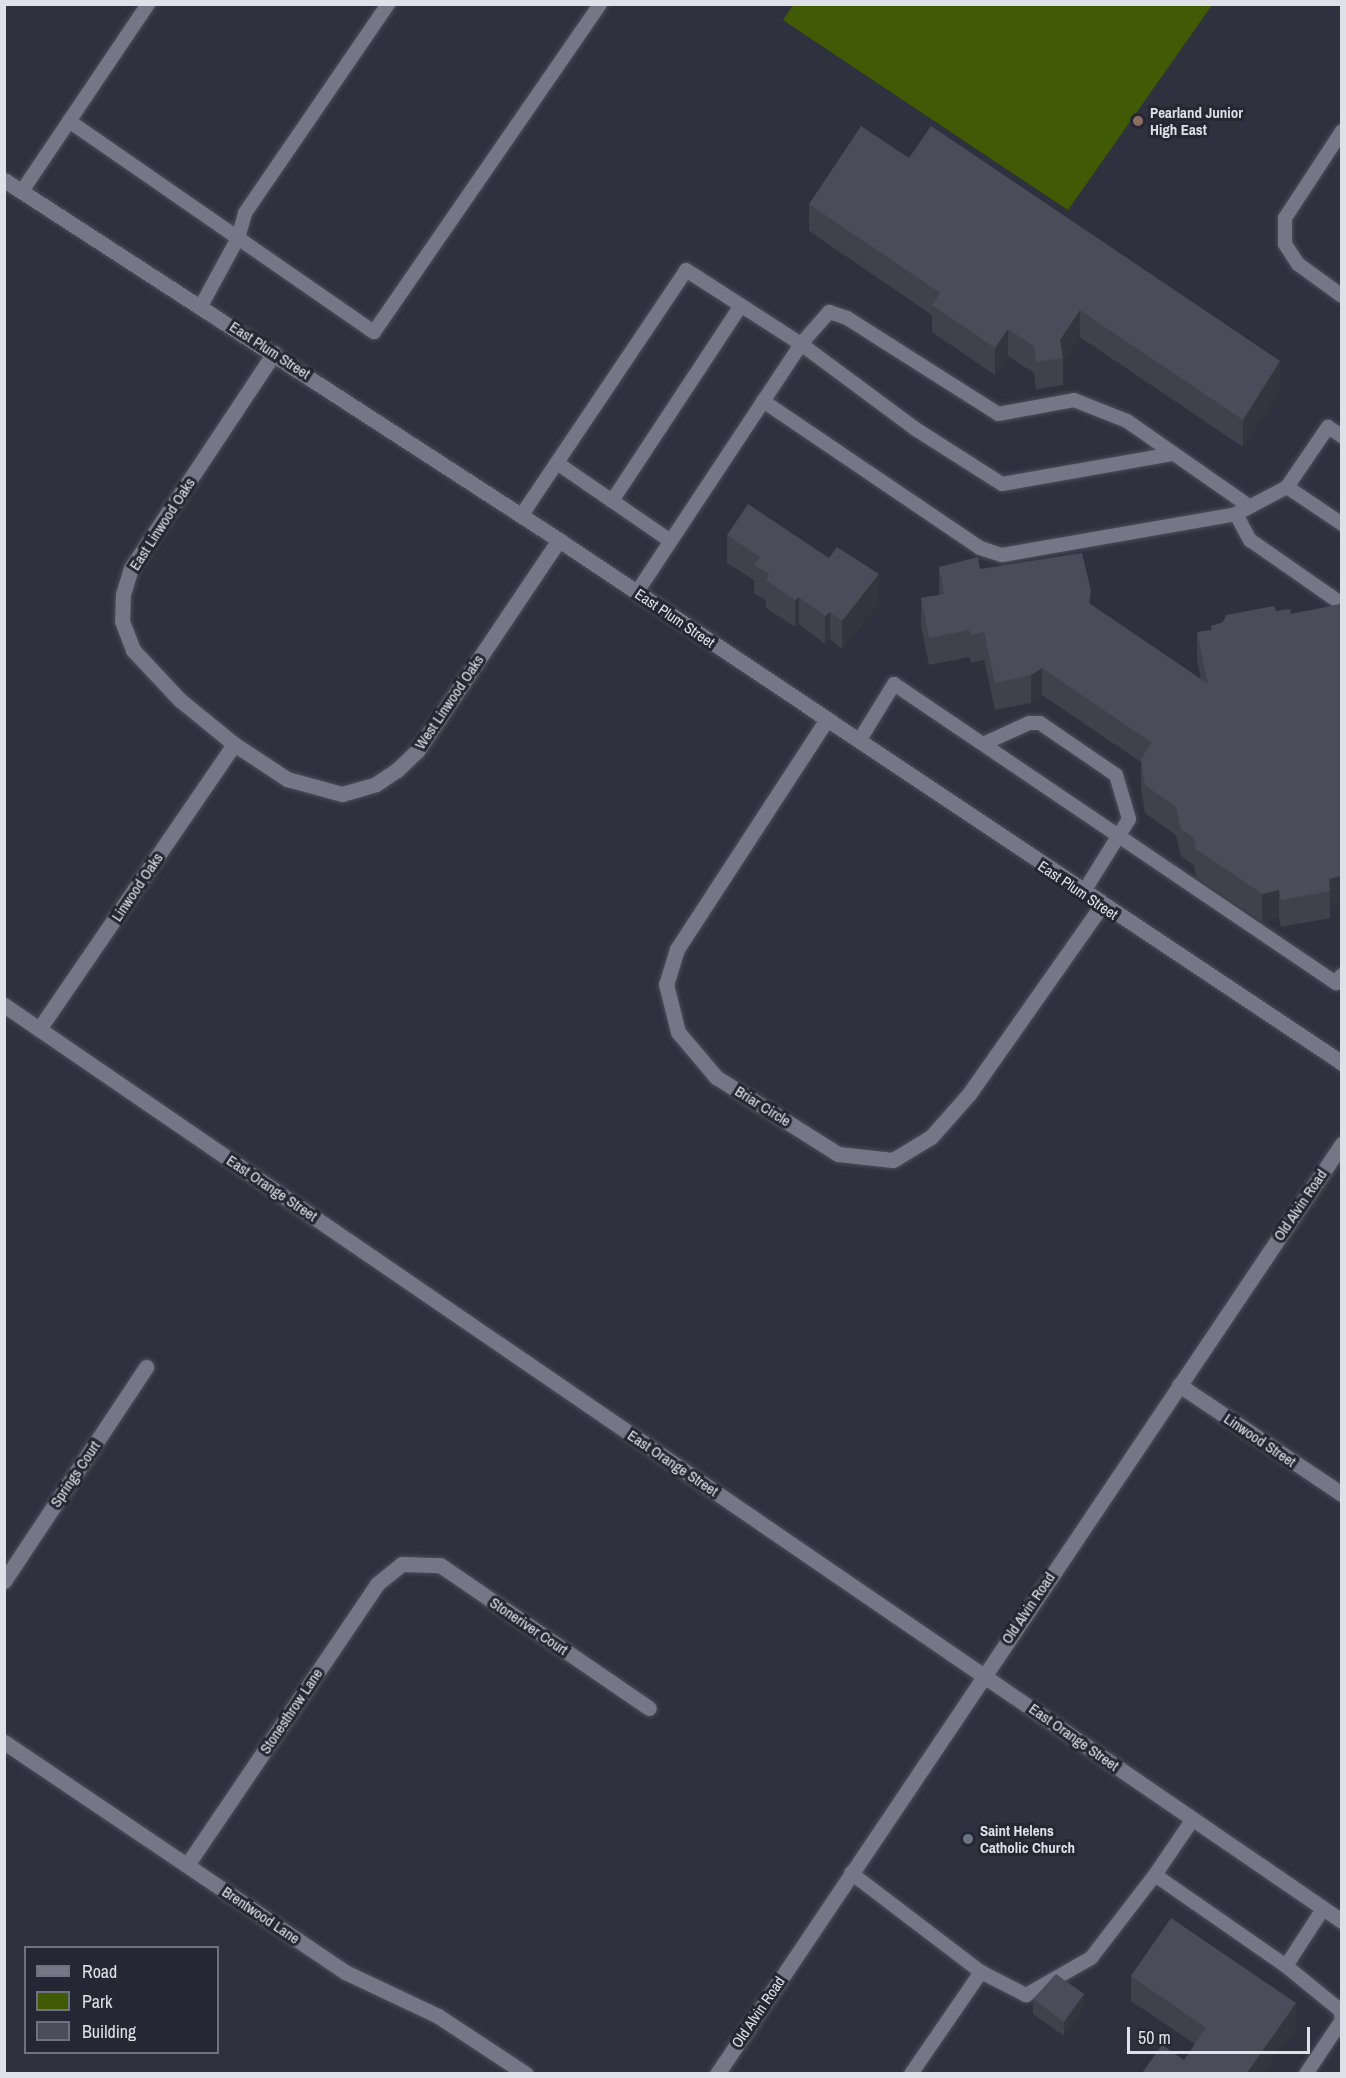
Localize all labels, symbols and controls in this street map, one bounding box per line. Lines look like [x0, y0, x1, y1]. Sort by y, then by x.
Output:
place label: Pearland Junior High East [1150, 103, 1243, 138]
marker: Pearland Junior High East [1131, 114, 1145, 128]
street label: East Plum Street [226, 317, 314, 383]
street label: East Linwood Oaks [125, 474, 199, 574]
street label: East Plum Street [632, 585, 718, 651]
street label: West Linwood Oaks [411, 651, 487, 753]
street label: Linwood Oaks [108, 849, 166, 925]
street label: East Plum Street [1035, 857, 1121, 923]
street label: Briar Circle [732, 1082, 794, 1130]
street label: East Orange Street [223, 1151, 321, 1225]
street label: Old Alvin Road [1269, 1166, 1331, 1244]
street label: Linwood Street [1221, 1409, 1299, 1471]
street label: East Orange Street [624, 1426, 722, 1500]
street label: Springs Court [46, 1438, 104, 1510]
street label: Old Alvin Road [997, 1569, 1059, 1647]
street label: Stoneriver Court [487, 1593, 571, 1659]
street label: Stonesthrow Lane [256, 1665, 326, 1757]
street label: East Orange Street [1026, 1699, 1122, 1775]
place label: Saint Helens Catholic Church [980, 1821, 1075, 1856]
marker: Saint Helens Catholic Church [961, 1832, 975, 1846]
street label: Brentwood Lane [219, 1882, 303, 1948]
legend [24, 1946, 219, 2054]
text: Road [82, 1959, 117, 1984]
street label: Old Alvin Road [727, 1973, 789, 2051]
text: Park [82, 1989, 112, 2014]
scale bar [1130, 2015, 1313, 2053]
text: Building [82, 2019, 136, 2044]
text: 50 m [1138, 2025, 1171, 2050]

